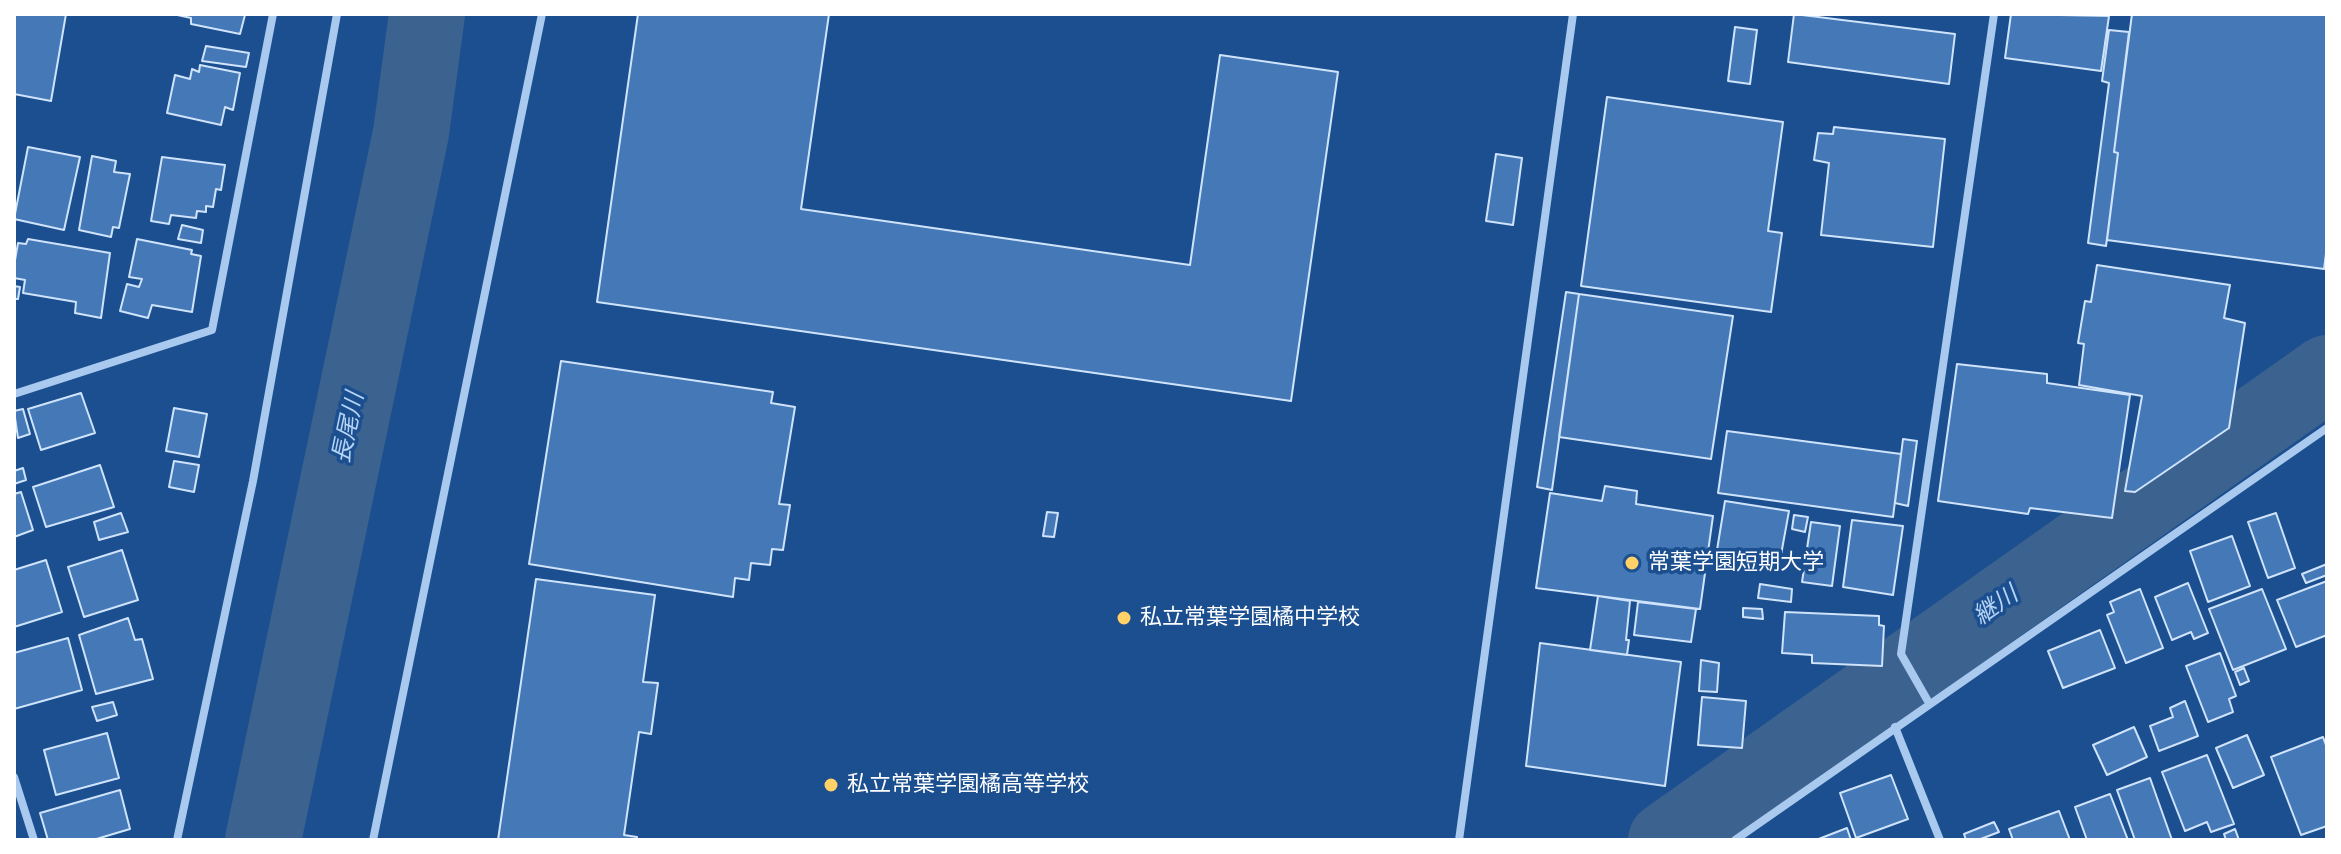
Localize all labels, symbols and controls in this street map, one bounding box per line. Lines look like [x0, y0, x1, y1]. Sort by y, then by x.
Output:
water label: 長尾川 [327, 390, 371, 466]
place label: 常葉学園短期大学 [1648, 550, 1824, 576]
marker: 常葉学園短期大学 [1623, 554, 1641, 572]
water label: 継川 [1968, 580, 2024, 632]
place label: 私立常葉学園橘中学校 [1140, 605, 1360, 631]
marker: 私立常葉学園橘中学校 [1115, 609, 1133, 627]
place label: 私立常葉学園橘高等学校 [847, 772, 1089, 798]
marker: 私立常葉学園橘高等学校 [822, 776, 840, 794]

